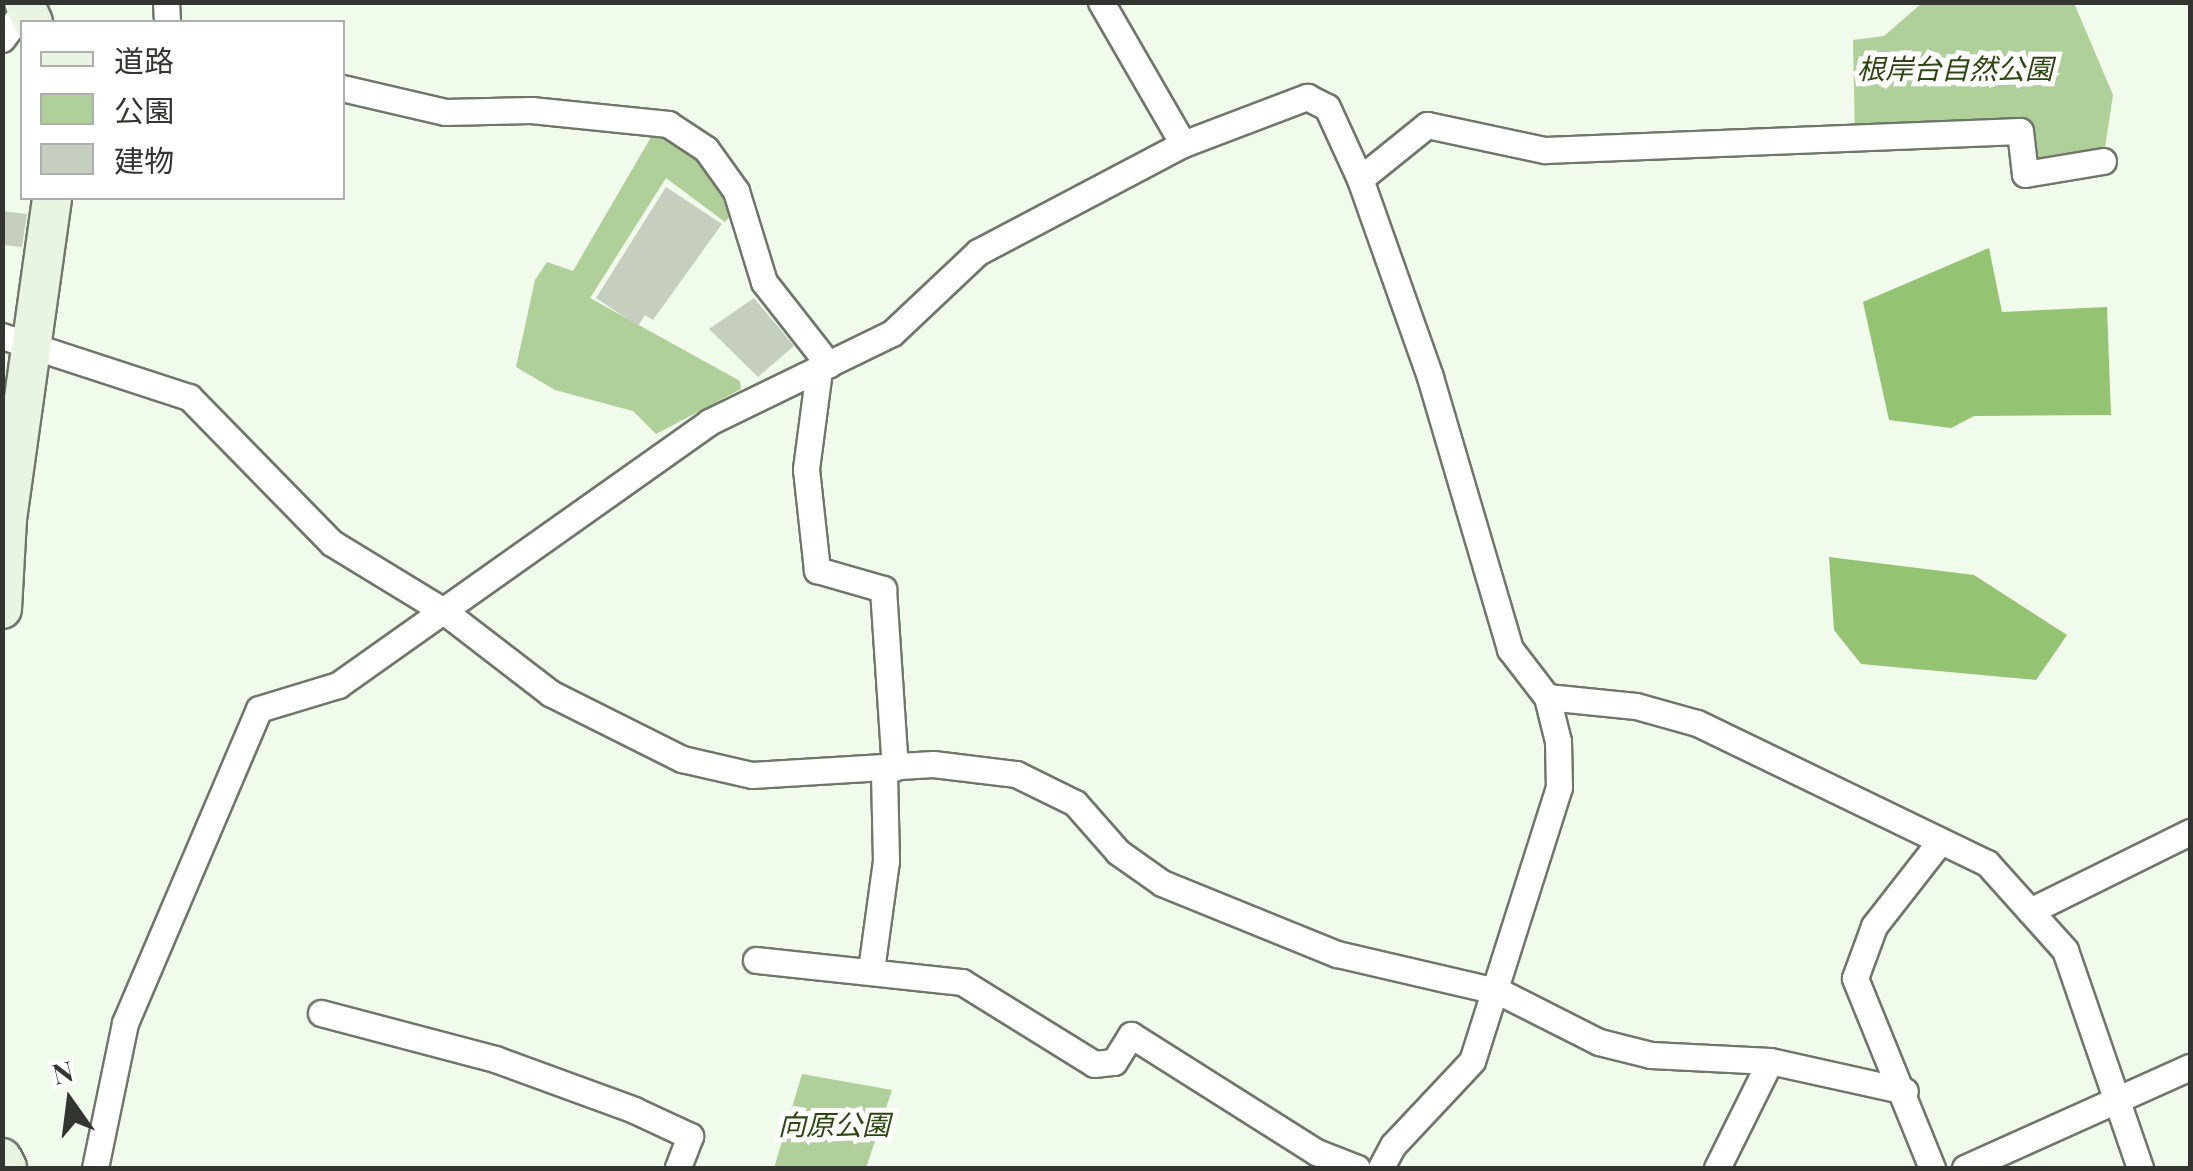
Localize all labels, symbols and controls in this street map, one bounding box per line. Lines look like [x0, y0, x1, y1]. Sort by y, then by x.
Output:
legend [20, 20, 345, 200]
text: 道路 [114, 40, 174, 80]
park label: 根岸台自然公園 [1857, 51, 2053, 85]
text: 公園 [114, 90, 174, 130]
text: 建物 [114, 140, 174, 180]
north arrow [20, 1051, 120, 1151]
text: N [48, 1051, 77, 1092]
park label: 向原公園 [778, 1107, 890, 1141]

